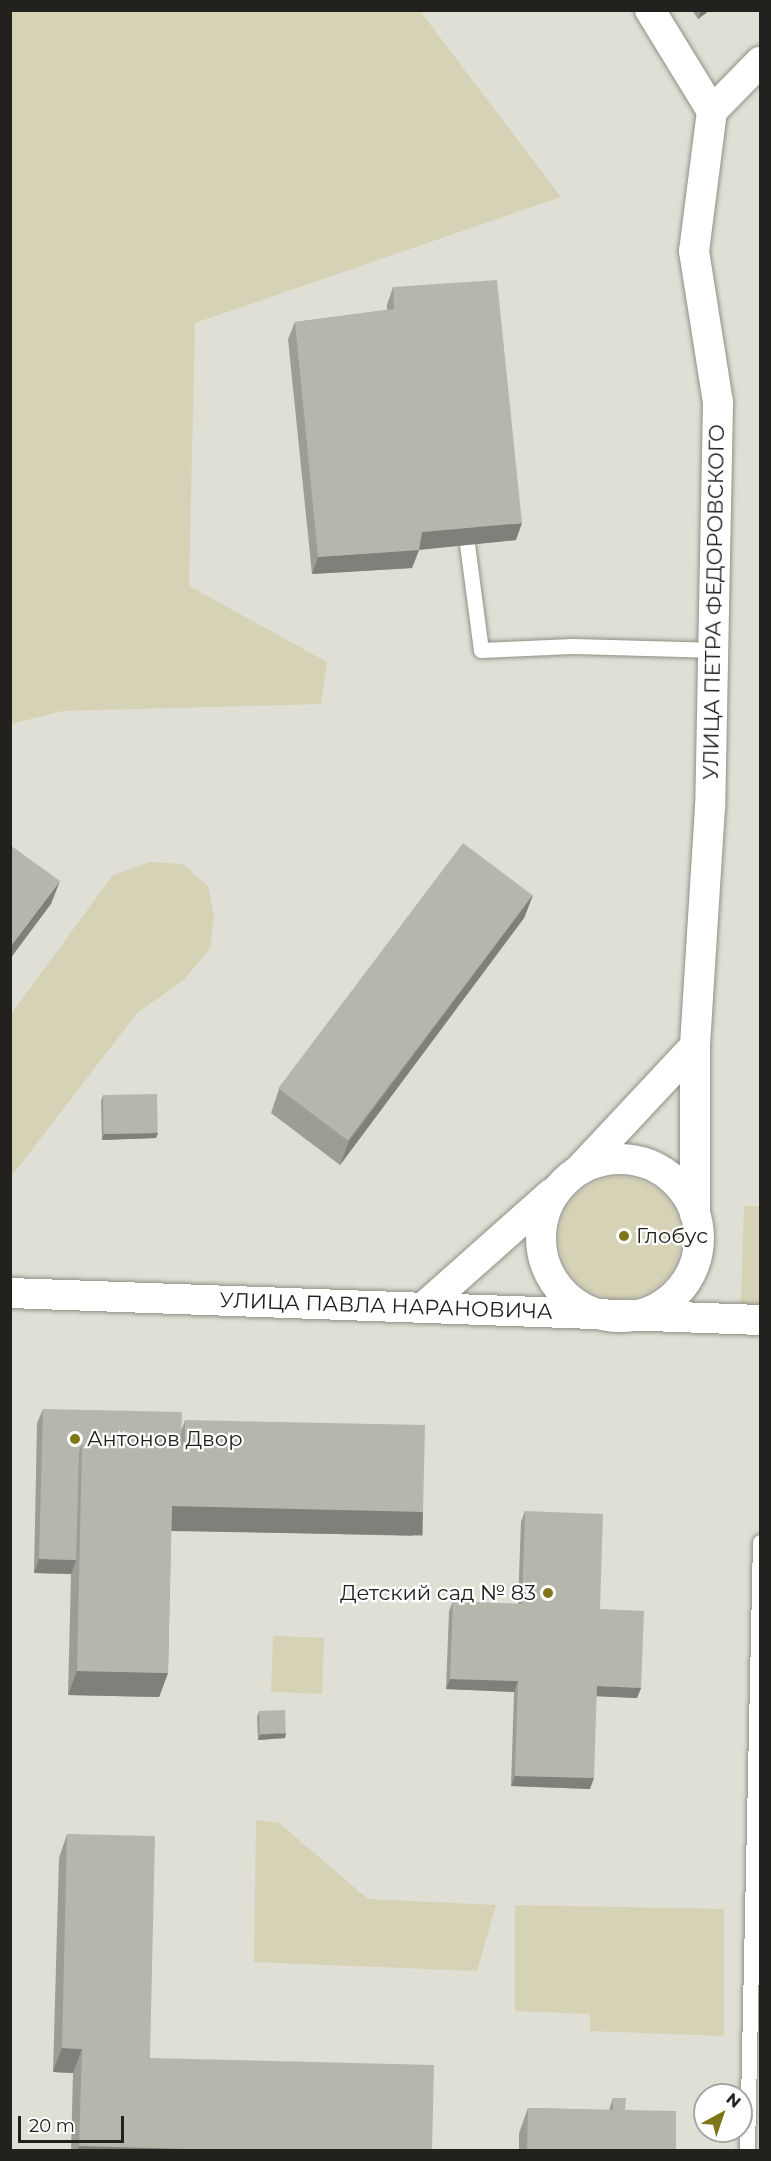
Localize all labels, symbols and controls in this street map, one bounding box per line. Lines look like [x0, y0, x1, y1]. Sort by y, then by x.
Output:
street label: УЛИЦА ПЕТРА ФЕДОРОВСКОГО [698, 424, 730, 780]
place label: Глобус [636, 1223, 708, 1249]
marker: Глобус [617, 1229, 631, 1243]
street label: УЛИЦА ПАВЛА НАРАНОВИЧА [219, 1288, 553, 1324]
place label: Антонов Двор [87, 1426, 243, 1452]
marker: Антонов Двор [68, 1432, 82, 1446]
place label: Детский сад № 83 [340, 1580, 536, 1606]
marker: Детский сад № 83 [541, 1586, 555, 1600]
north arrow [693, 2083, 753, 2143]
text: N [723, 2089, 745, 2112]
scale bar [21, 2104, 128, 2142]
text: 20 m [29, 2115, 75, 2137]

